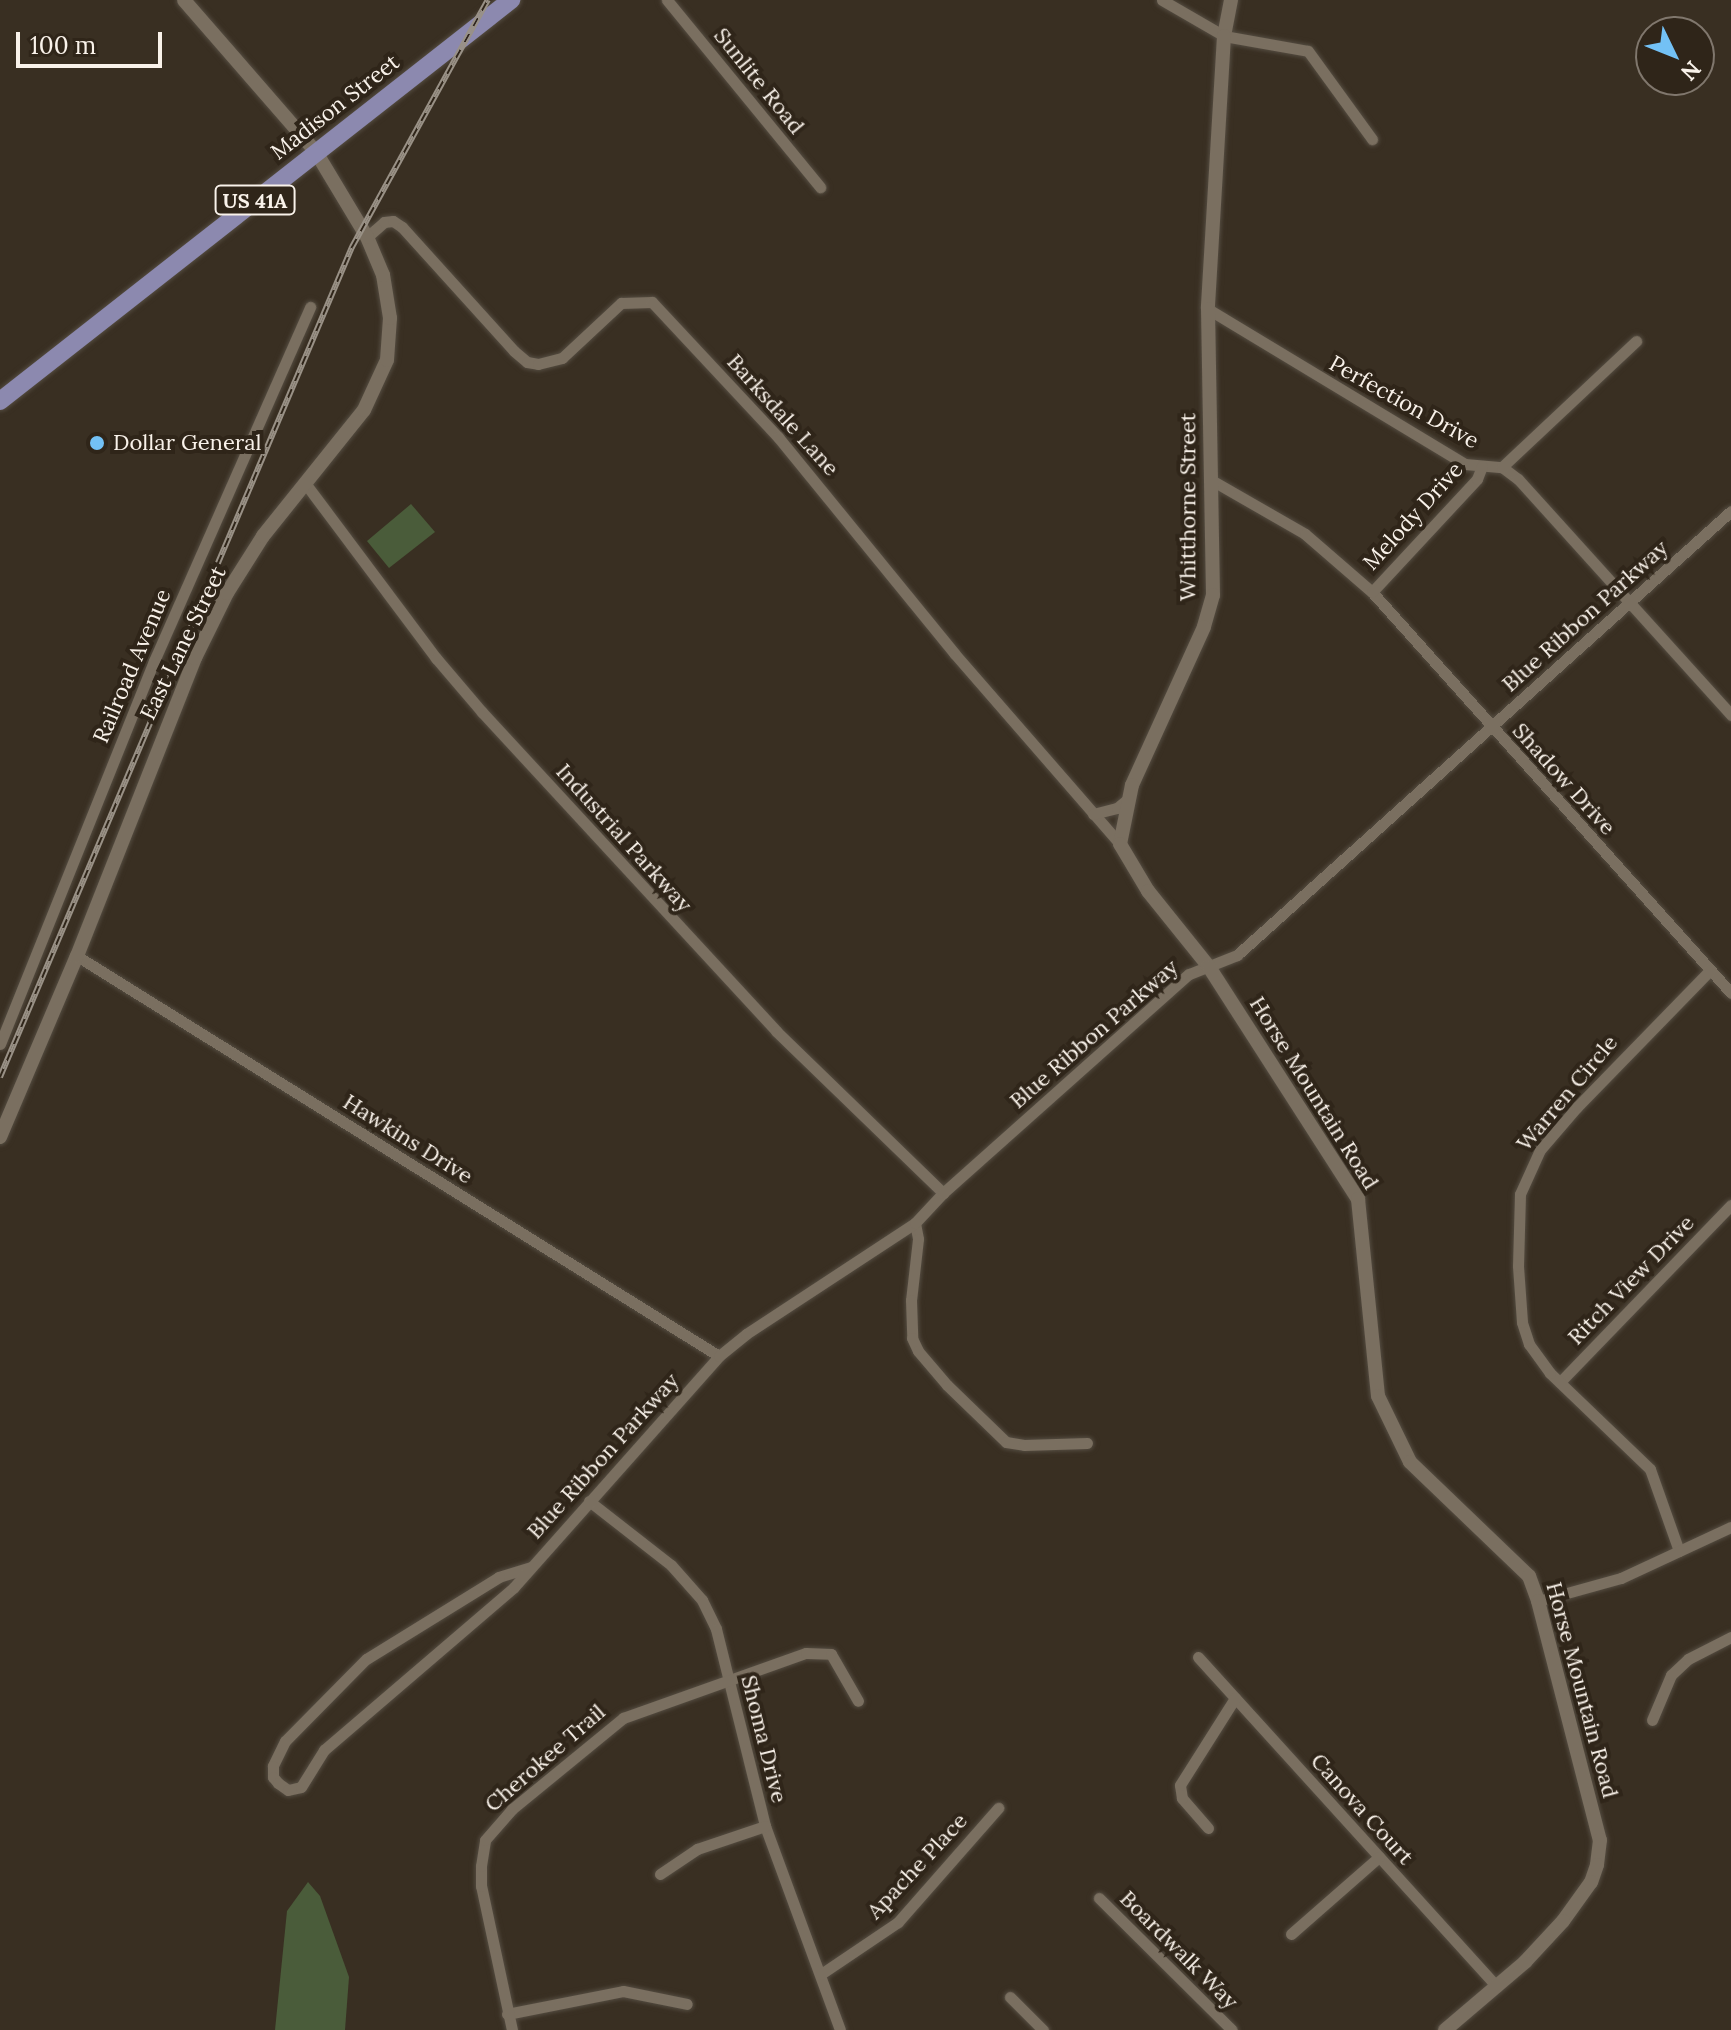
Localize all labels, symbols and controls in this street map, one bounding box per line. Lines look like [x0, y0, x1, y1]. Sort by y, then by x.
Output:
scale bar [20, 16, 166, 66]
north arrow [1635, 16, 1715, 96]
street label: Sunlite Road [708, 23, 810, 139]
text: 100 m [30, 30, 96, 61]
street label: Madison Street [266, 49, 404, 165]
text: N [1675, 55, 1707, 87]
road number: US 41A [213, 184, 297, 216]
street label: Barksdale Lane [721, 349, 845, 481]
street label: Perfection Drive [1325, 350, 1483, 454]
street label: Whitthorne Street [1175, 413, 1201, 601]
place label: Dollar General [113, 430, 262, 456]
marker: Dollar General [88, 434, 106, 452]
street label: Melody Drive [1358, 457, 1468, 575]
street label: Blue Ribbon Parkway [1497, 535, 1673, 697]
street label: East Lane Street [134, 562, 232, 724]
street label: Railroad Avenue [88, 585, 176, 747]
street label: Shadow Drive [1507, 718, 1621, 840]
street label: Industrial Parkway [551, 758, 697, 918]
street label: Blue Ribbon Parkway [1005, 954, 1183, 1114]
street label: Horse Mountain Road [1244, 992, 1384, 1194]
street label: Warren Circle [1511, 1030, 1623, 1156]
street label: Hawkins Drive [338, 1089, 478, 1189]
street label: Ritch View Drive [1562, 1210, 1700, 1350]
street label: Blue Ribbon Parkway [522, 1368, 684, 1544]
street label: Horse Mountain Road [1540, 1579, 1624, 1801]
street label: Shoma Drive [735, 1673, 793, 1805]
street label: Cherokee Trail [480, 1699, 610, 1817]
street label: Canova Court [1305, 1748, 1419, 1870]
street label: Apache Place [861, 1808, 973, 1924]
street label: Boardwalk Way [1114, 1885, 1244, 2015]

